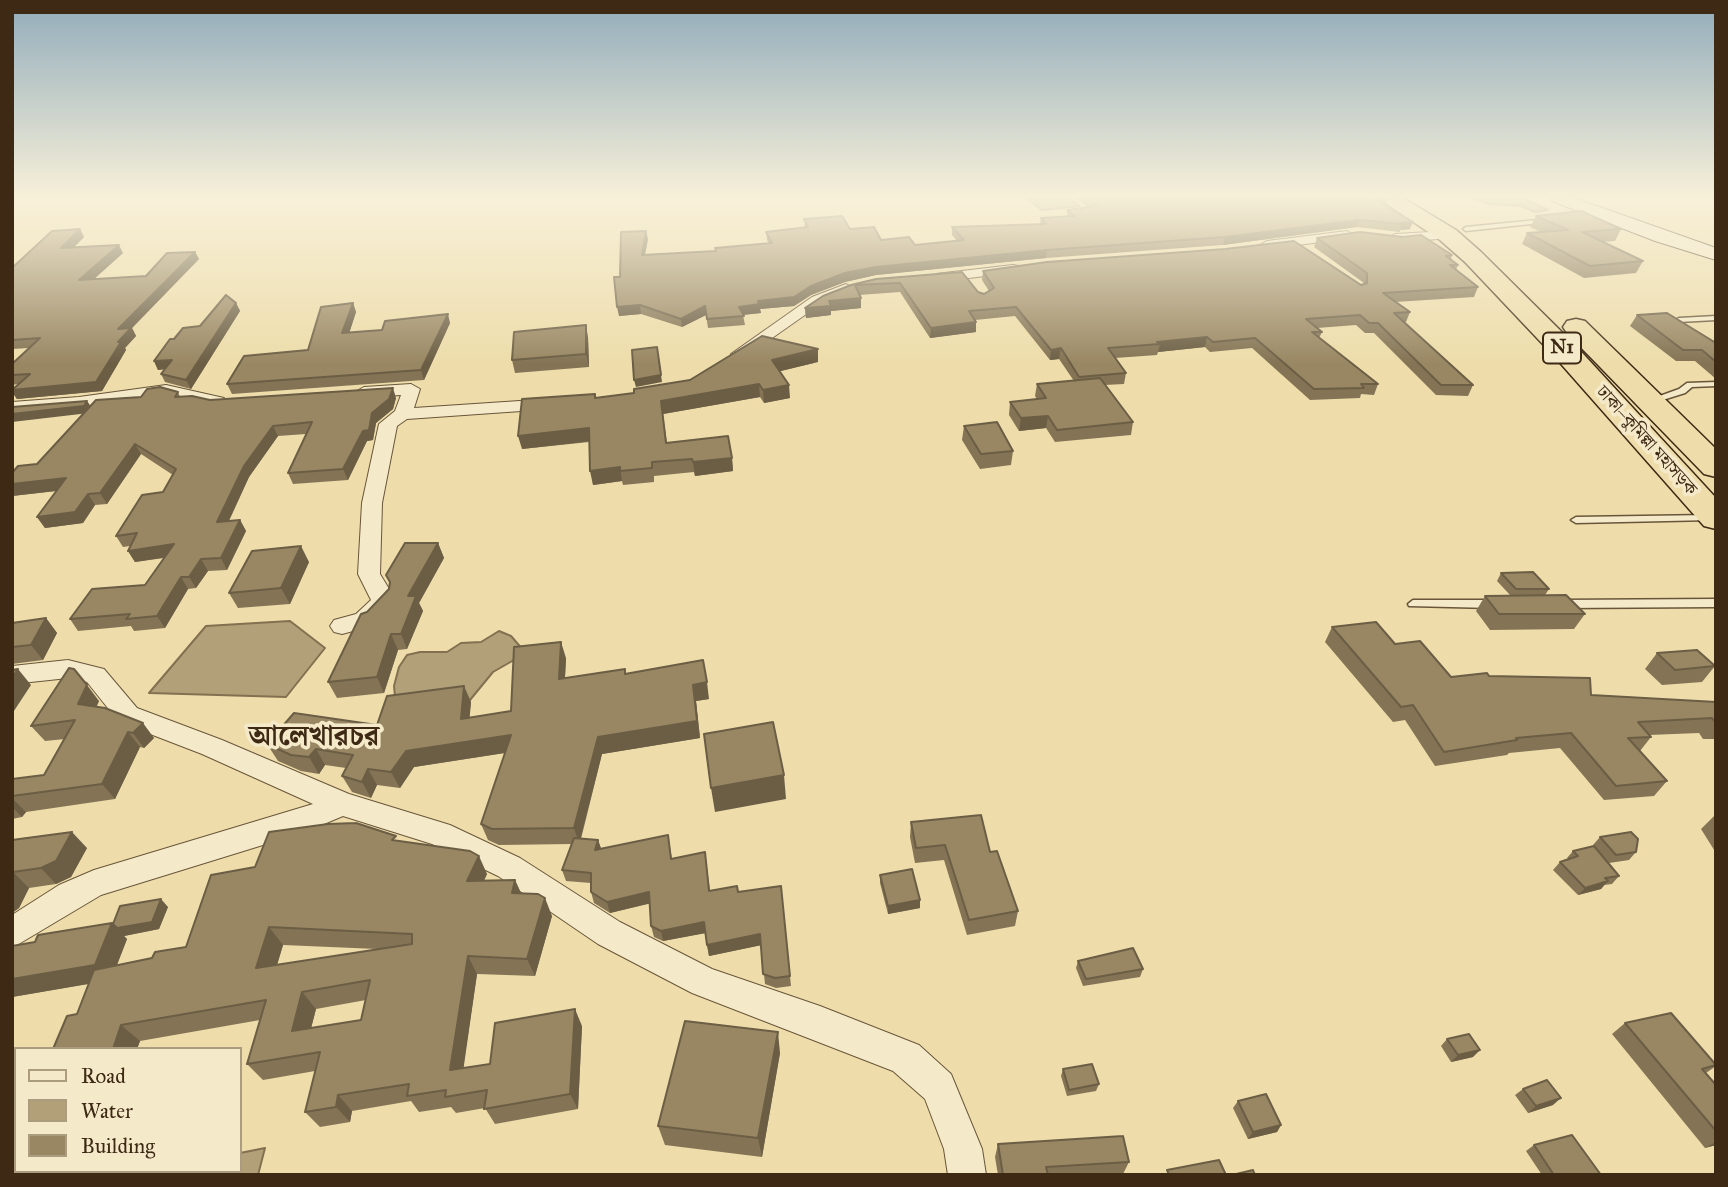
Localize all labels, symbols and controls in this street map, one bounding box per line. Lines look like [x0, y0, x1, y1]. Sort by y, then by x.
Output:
road number: N1 [1543, 332, 1581, 364]
street label: ঢাকা–কুমিল্লা মহাসড়ক [1591, 382, 1701, 500]
district label: আলেখারচর [249, 721, 379, 755]
legend [14, 1047, 242, 1173]
text: Road [81, 1063, 126, 1089]
text: Water [81, 1098, 133, 1124]
text: Building [81, 1133, 155, 1159]

